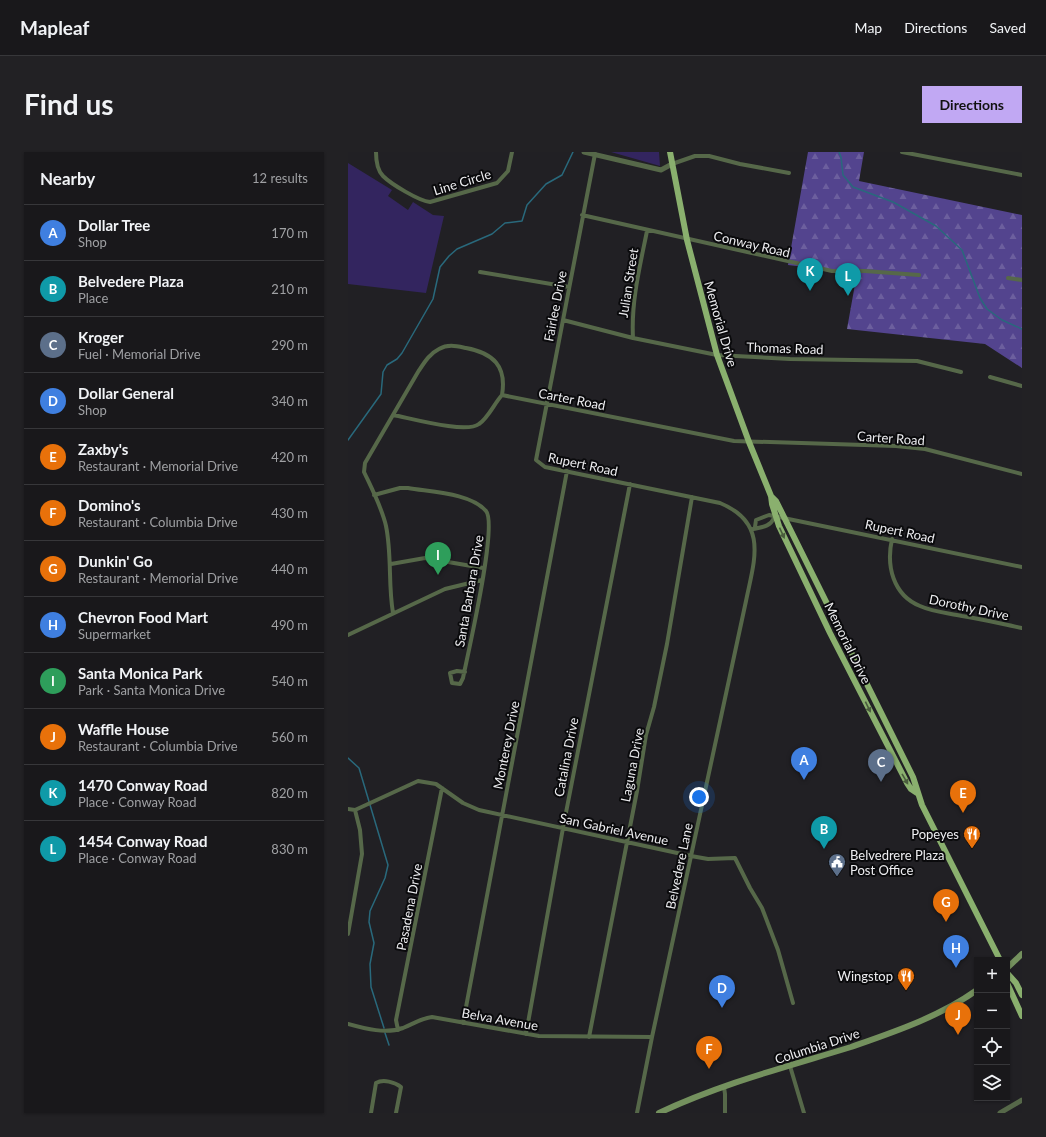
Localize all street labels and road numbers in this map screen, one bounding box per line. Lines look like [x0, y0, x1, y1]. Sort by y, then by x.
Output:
street label: Line Circle [431, 166, 493, 198]
street label: Conway Road [712, 227, 792, 261]
street label: Julian Street [615, 247, 641, 319]
street label: Fairlee Drive [540, 269, 570, 343]
street label: Memorial Drive [701, 279, 741, 369]
street label: Thomas Road [746, 339, 824, 357]
street label: Carter Road [537, 385, 607, 413]
street label: Carter Road [857, 428, 925, 448]
street label: Rupert Road [547, 449, 619, 479]
street label: Rupert Road [864, 516, 936, 546]
street label: Santa Barbara Drive [451, 534, 487, 648]
street label: Dorothy Drive [928, 591, 1011, 623]
street label: Memorial Drive [821, 600, 875, 686]
street label: Monterey Drive [490, 699, 522, 791]
street label: Catalina Drive [550, 716, 582, 798]
street label: Laguna Drive [617, 726, 647, 803]
street label: San Gabriel Avenue [558, 810, 670, 848]
street label: Belvedere Lane [662, 821, 696, 911]
street label: Pasadena Drive [393, 862, 425, 952]
street label: Belva Avenue [461, 1004, 540, 1034]
street label: Columbia Drive [773, 1025, 861, 1067]

